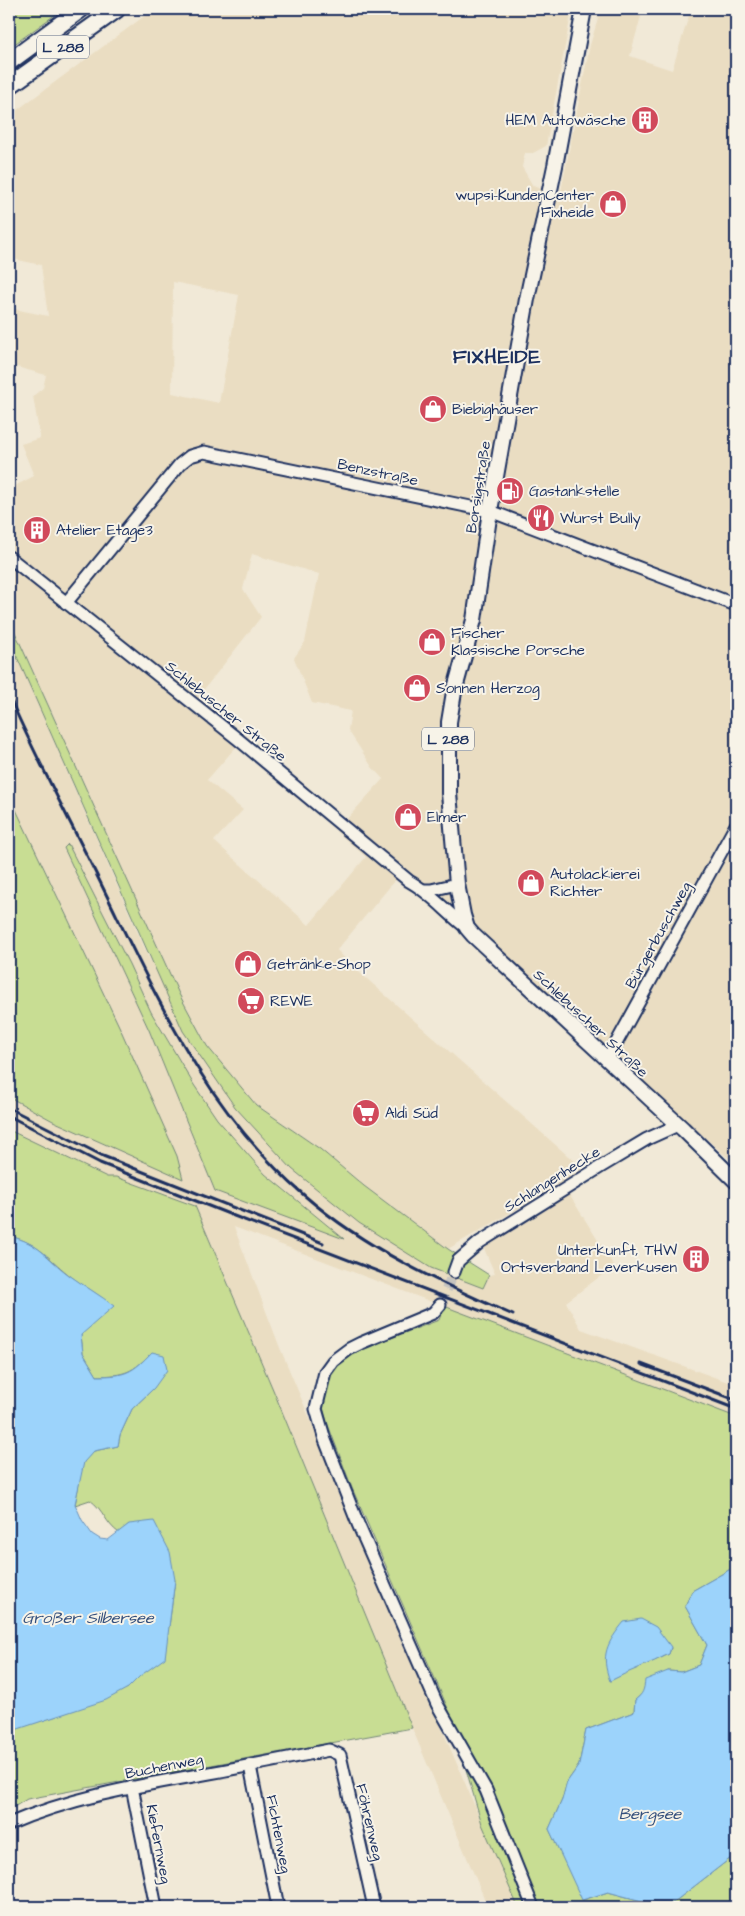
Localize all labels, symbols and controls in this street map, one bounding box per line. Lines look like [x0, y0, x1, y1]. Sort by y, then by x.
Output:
road number: L 288 [37, 36, 89, 58]
building icon: HEM Autowäsche [630, 105, 660, 135]
place label: HEM Autowäsche [506, 110, 626, 131]
place label: wupsi-KundenCenter Fixheide [455, 185, 594, 223]
shop icon: wupsi-KundenCenter Fixheide [598, 189, 628, 219]
district label: FIXHEIDE [453, 343, 541, 371]
shop icon: Biebighäuser [418, 394, 448, 424]
place label: Biebighäuser [452, 399, 538, 421]
street label: Borsigstraße [461, 439, 497, 535]
street label: Benzstraße [336, 454, 420, 491]
fuel station icon: Gastankstelle [495, 476, 525, 506]
place label: Gastankstelle [529, 481, 620, 502]
restaurant icon: Wurst Bully [526, 503, 556, 533]
place label: Wurst Bully [560, 508, 641, 530]
building icon: Atelier Etage3 [22, 515, 52, 545]
place label: Atelier Etage3 [56, 520, 153, 542]
place label: Fischer Klassische Porsche [451, 623, 585, 661]
shop icon: Fischer Klassische Porsche [417, 627, 447, 657]
street label: Schlebuscher Straße [161, 656, 291, 767]
shop icon: Sonnen Herzog [402, 673, 432, 703]
place label: Sonnen Herzog [436, 678, 540, 700]
road number: L 288 [422, 728, 474, 751]
shop icon: Elmer [393, 802, 423, 832]
place label: Elmer [427, 807, 466, 828]
place label: Autolackierei Richter [550, 864, 640, 902]
shop icon: Autolackierei Richter [516, 868, 546, 898]
street label: Bürgerbuschweg [620, 878, 698, 993]
shop icon: Getränke-Shop [233, 949, 263, 979]
place label: Getränke-Shop [267, 954, 371, 975]
street label: Schlebuscher Straße [529, 964, 653, 1082]
supermarket icon: REWE [236, 986, 266, 1016]
place label: REWE [270, 991, 313, 1012]
supermarket icon: Aldi Süd [351, 1098, 381, 1128]
place label: Aldi Süd [385, 1103, 438, 1124]
street label: Schlangenhecke [500, 1141, 605, 1218]
place label: Unterkunft, THW Ortsverband Leverkusen [501, 1240, 677, 1278]
building icon: Unterkunft, THW Ortsverband Leverkusen [681, 1244, 711, 1274]
water label: Großer Silbersee [22, 1607, 155, 1629]
street label: Buchenweg [123, 1749, 205, 1785]
street label: Föhrenweg [350, 1782, 389, 1863]
street label: Fichtenweg [260, 1793, 296, 1875]
street label: Kiefernweg [140, 1803, 177, 1886]
water label: Bergsee [619, 1803, 683, 1826]

